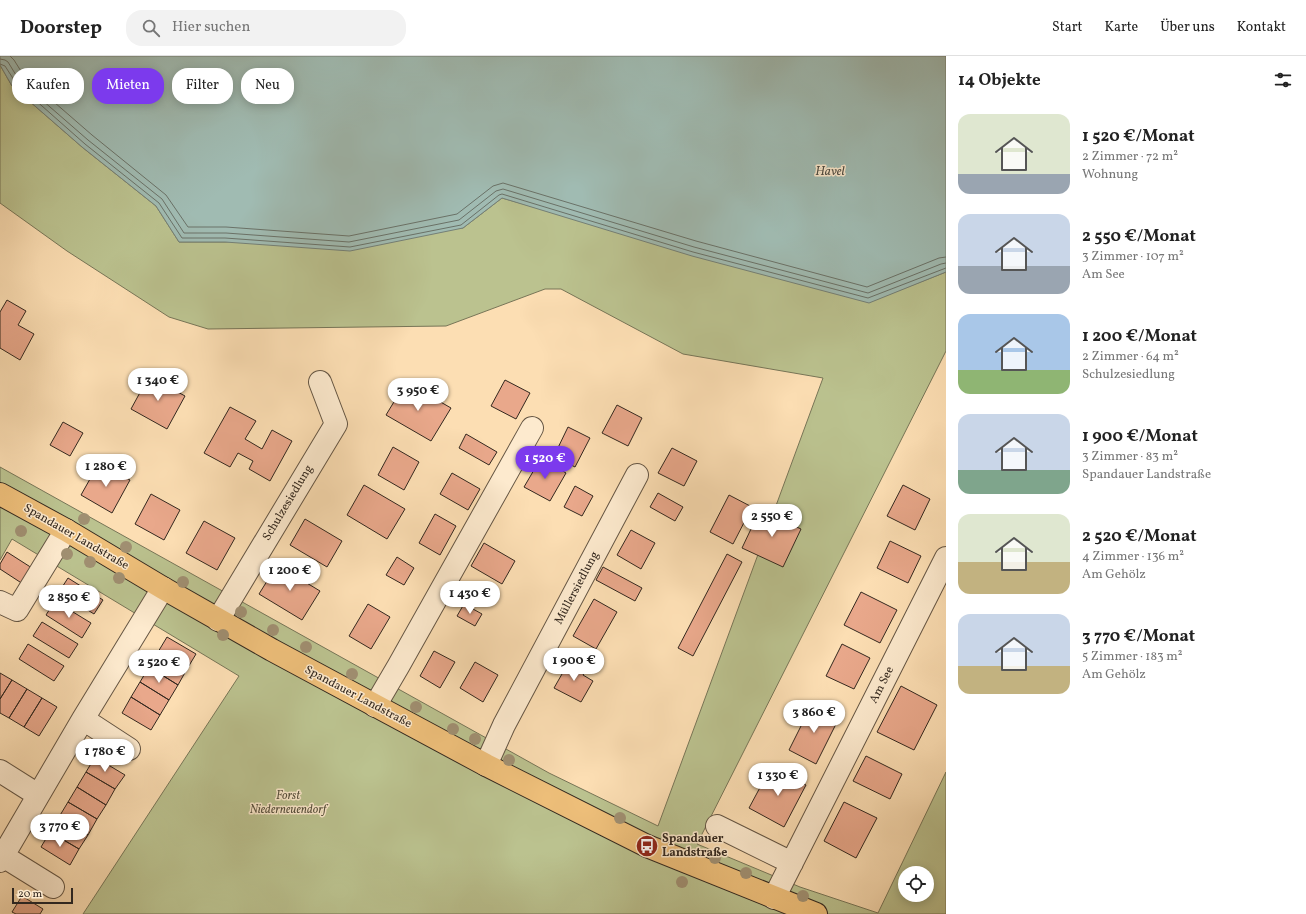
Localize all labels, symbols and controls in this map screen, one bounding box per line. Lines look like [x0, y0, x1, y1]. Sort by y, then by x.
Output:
search box [126, 10, 406, 46]
text: Doorstep [20, 15, 102, 41]
icon: search [140, 17, 162, 39]
text: Hier suchen [172, 17, 250, 38]
text: Start [1052, 18, 1082, 37]
text: Karte [1104, 18, 1138, 37]
text: Über uns [1160, 18, 1215, 37]
text: Kontakt [1237, 18, 1286, 37]
chip: Kaufen [12, 68, 84, 104]
chip: Mieten [92, 68, 164, 104]
chip: Filter [172, 68, 233, 104]
chip: Neu [241, 68, 294, 104]
text: 14 Objekte [958, 69, 1041, 92]
icon: filters [1272, 69, 1294, 91]
text: 1 520 €/Monat [1082, 125, 1195, 148]
icon: home [990, 130, 1038, 178]
text: 2 Zimmer · 72 m² [1082, 148, 1178, 166]
water label: Havel [815, 163, 846, 181]
text: Wohnung [1082, 166, 1138, 184]
text: 2 550 €/Monat [1082, 225, 1196, 248]
icon: home [990, 230, 1038, 278]
text: 3 Zimmer · 107 m² [1082, 248, 1184, 266]
text: Am See [1082, 266, 1125, 284]
text: 1 200 €/Monat [1082, 325, 1197, 348]
icon: home [990, 330, 1038, 378]
text: 2 Zimmer · 64 m² [1082, 348, 1179, 366]
text: Schulzesiedlung [1082, 366, 1175, 384]
pin: 1 340 € [121, 368, 195, 402]
text: 1 340 € [137, 372, 179, 390]
pin: 3 950 € [381, 378, 455, 412]
text: 3 950 € [397, 382, 439, 400]
text: 1 900 €/Monat [1082, 425, 1198, 448]
icon: home [990, 430, 1038, 478]
pin: 1 520 € [508, 446, 582, 480]
text: 3 Zimmer · 83 m² [1082, 448, 1178, 466]
text: 1 520 € [525, 450, 565, 468]
pin: 1 280 € [69, 454, 143, 488]
text: 1 280 € [85, 458, 127, 476]
street label: Schulzesiedlung [259, 462, 317, 544]
text: Spandauer Landstraße [1082, 466, 1211, 484]
street label: Spandauer Landstraße [20, 500, 132, 574]
pin: 2 550 € [735, 504, 809, 538]
text: 2 550 € [751, 508, 793, 526]
text: 2 520 €/Monat [1082, 525, 1197, 548]
icon: home [990, 530, 1038, 578]
text: 4 Zimmer · 136 m² [1082, 548, 1184, 566]
street label: Müllersiedlung [551, 549, 603, 627]
pin: 1 200 € [253, 558, 327, 592]
text: 1 200 € [269, 562, 311, 580]
text: Am Gehölz [1082, 566, 1146, 584]
pin: 1 430 € [433, 581, 507, 615]
pin: 2 850 € [32, 585, 106, 619]
text: 1 430 € [449, 585, 491, 603]
text: 2 850 € [48, 589, 90, 607]
text: 3 770 €/Monat [1082, 625, 1195, 648]
icon: home [990, 630, 1038, 678]
pin: 1 900 € [537, 648, 611, 682]
text: 5 Zimmer · 183 m² [1082, 648, 1183, 666]
pin: 2 520 € [122, 650, 196, 684]
text: 1 900 € [552, 652, 596, 670]
text: 2 520 € [138, 654, 180, 672]
street label: Spandauer Landstraße [302, 662, 415, 732]
street label: Am See [866, 664, 898, 706]
text: Am Gehölz [1082, 666, 1146, 684]
pin: 3 860 € [777, 700, 851, 734]
text: 3 860 € [792, 704, 836, 722]
pin: 1 780 € [68, 739, 142, 773]
text: 1 780 € [84, 743, 126, 761]
pin: 1 330 € [741, 763, 815, 797]
text: 1 330 € [757, 767, 799, 785]
park label: Forst Niederneuendorf [250, 788, 329, 818]
pin: 3 770 € [23, 814, 97, 848]
text: 3 770 € [39, 818, 81, 836]
place label: Spandauer Landstraße [662, 831, 727, 861]
bus stop icon: Spandauer Landstraße [634, 833, 660, 859]
map controls [898, 866, 934, 902]
button: locate [898, 866, 934, 902]
scale bar [12, 886, 73, 905]
text: 20 m [18, 887, 42, 902]

